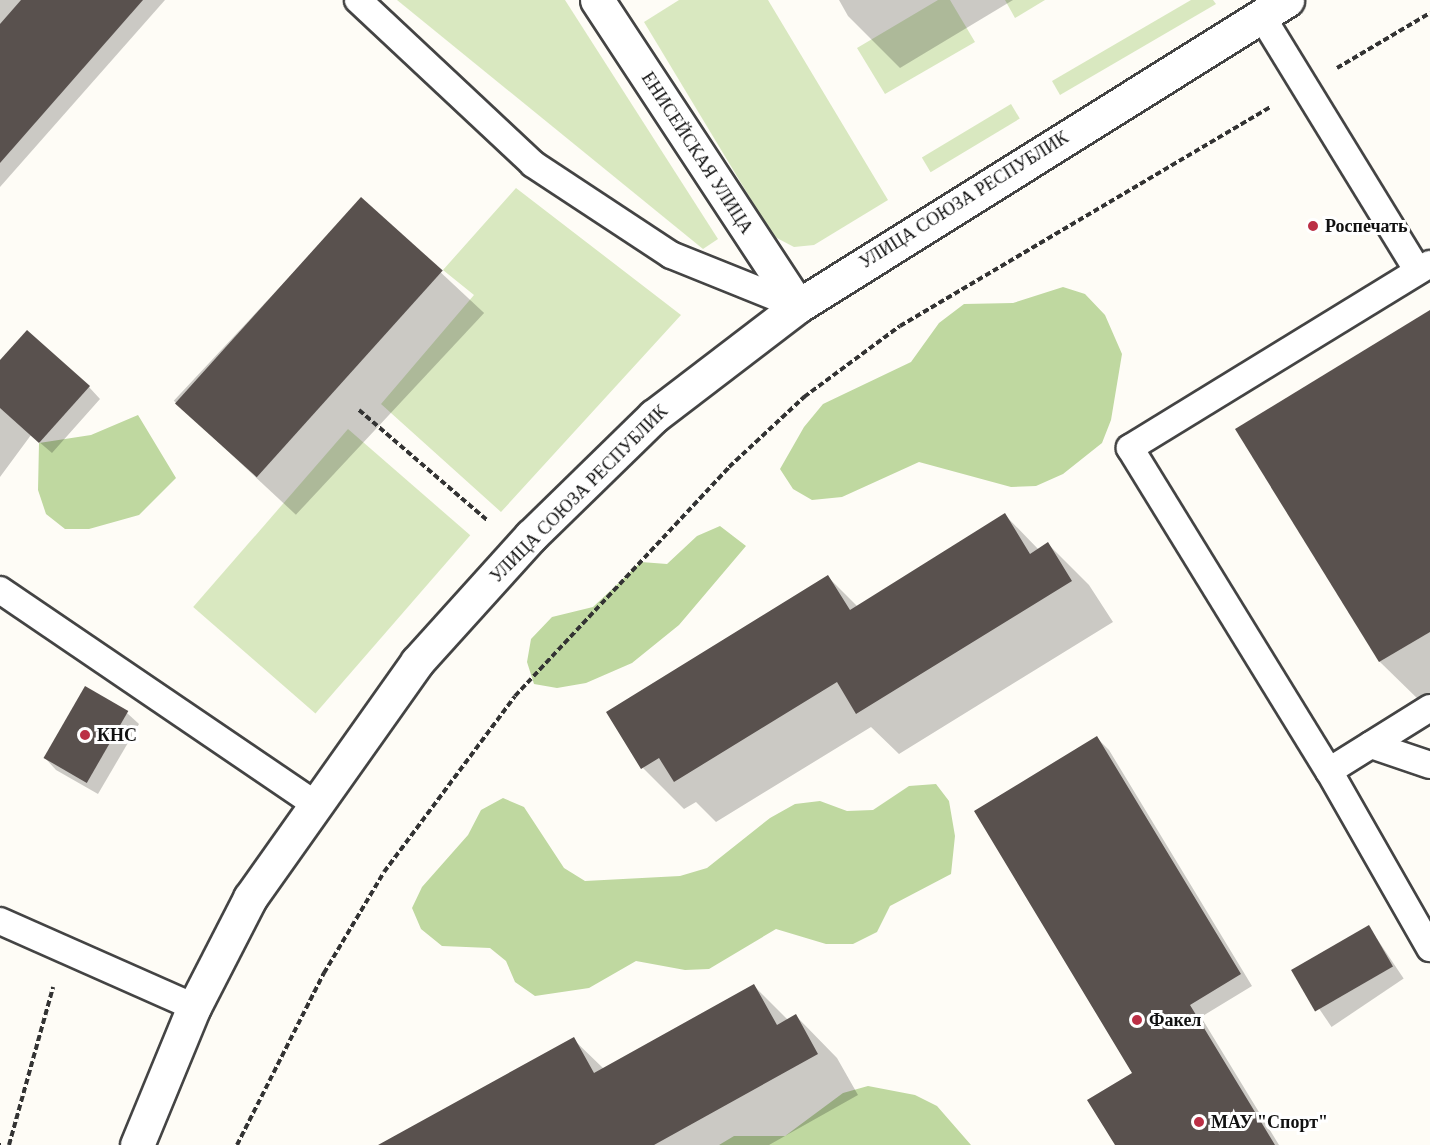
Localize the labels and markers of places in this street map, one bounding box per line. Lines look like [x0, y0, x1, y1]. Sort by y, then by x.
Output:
place label: Роспечать [1325, 215, 1407, 237]
marker: Роспечать [1306, 219, 1320, 233]
place label: КНС [97, 724, 137, 746]
marker: КНС [78, 728, 92, 742]
place label: Факел [1149, 1009, 1201, 1031]
marker: Факел [1130, 1013, 1144, 1027]
place label: МАУ "Спорт" [1211, 1111, 1328, 1133]
marker: МАУ "Спорт" [1192, 1115, 1206, 1129]

